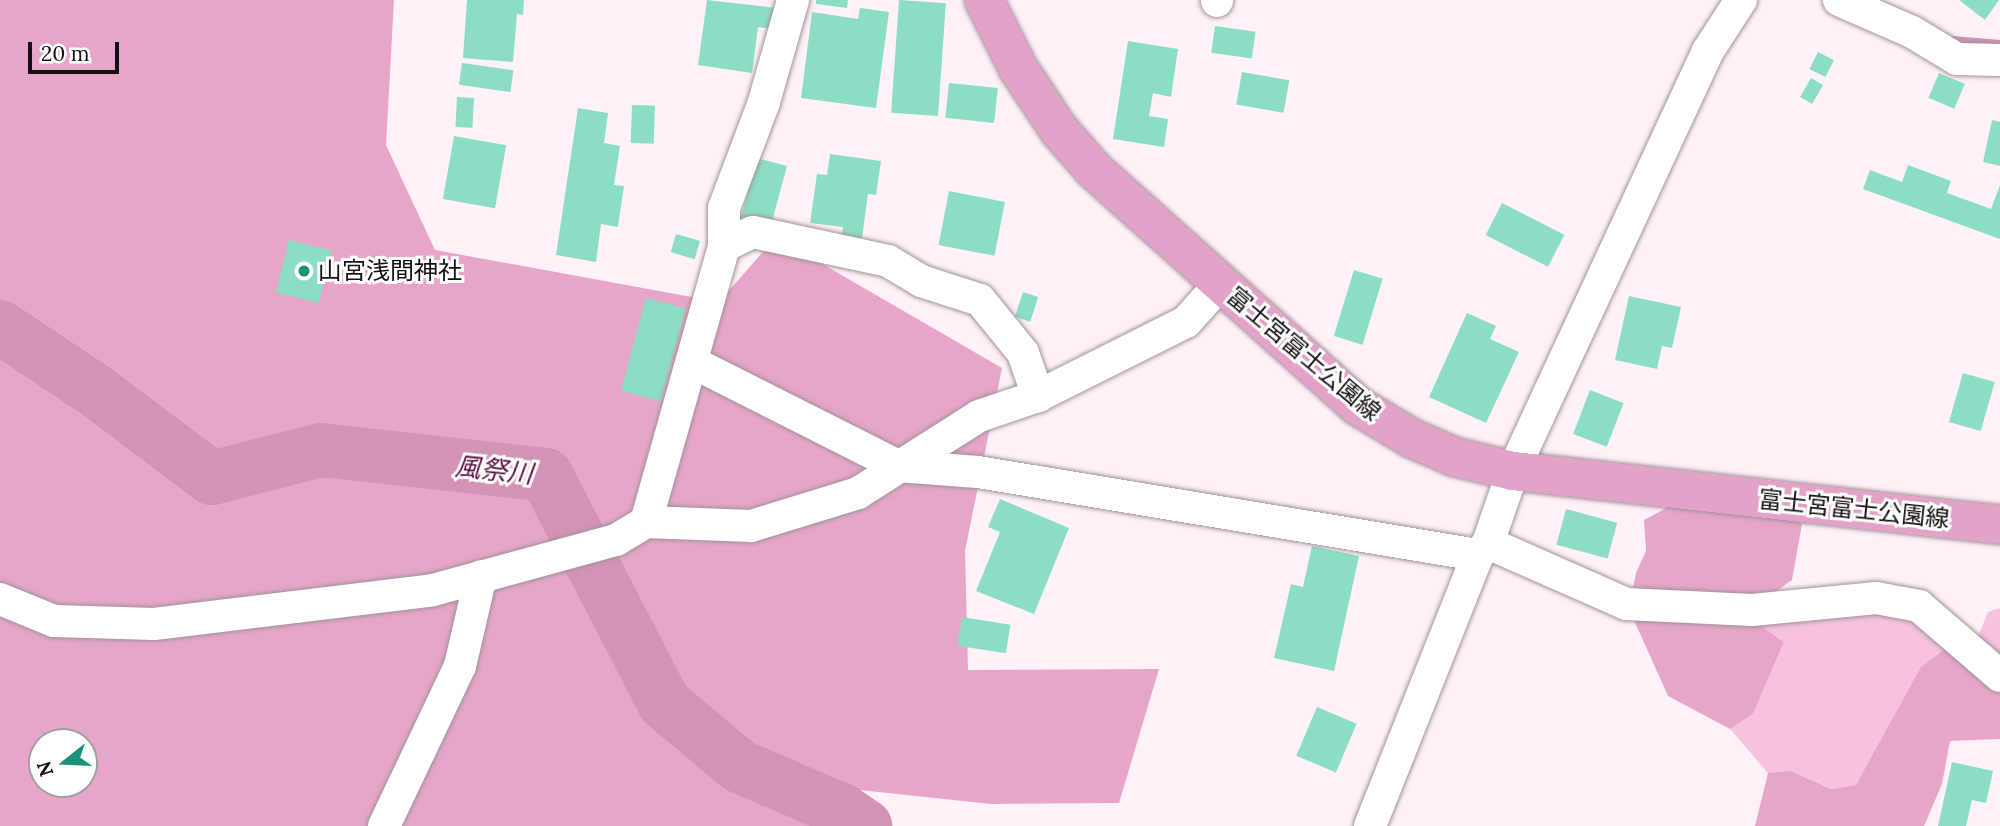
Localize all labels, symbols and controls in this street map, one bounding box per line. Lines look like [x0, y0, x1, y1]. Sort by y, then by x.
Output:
scale bar [32, 28, 122, 72]
text: 20 m [41, 40, 90, 67]
place label: 山宮浅間神社 [318, 257, 462, 285]
marker: 山宮浅間神社 [296, 263, 312, 279]
street label: 富士宮富士公園線 [1221, 281, 1387, 427]
water label: 風祭川 [454, 450, 534, 490]
street label: 富士宮富士公園線 [1757, 485, 1951, 533]
north arrow [28, 728, 98, 798]
text: N [31, 758, 59, 780]

